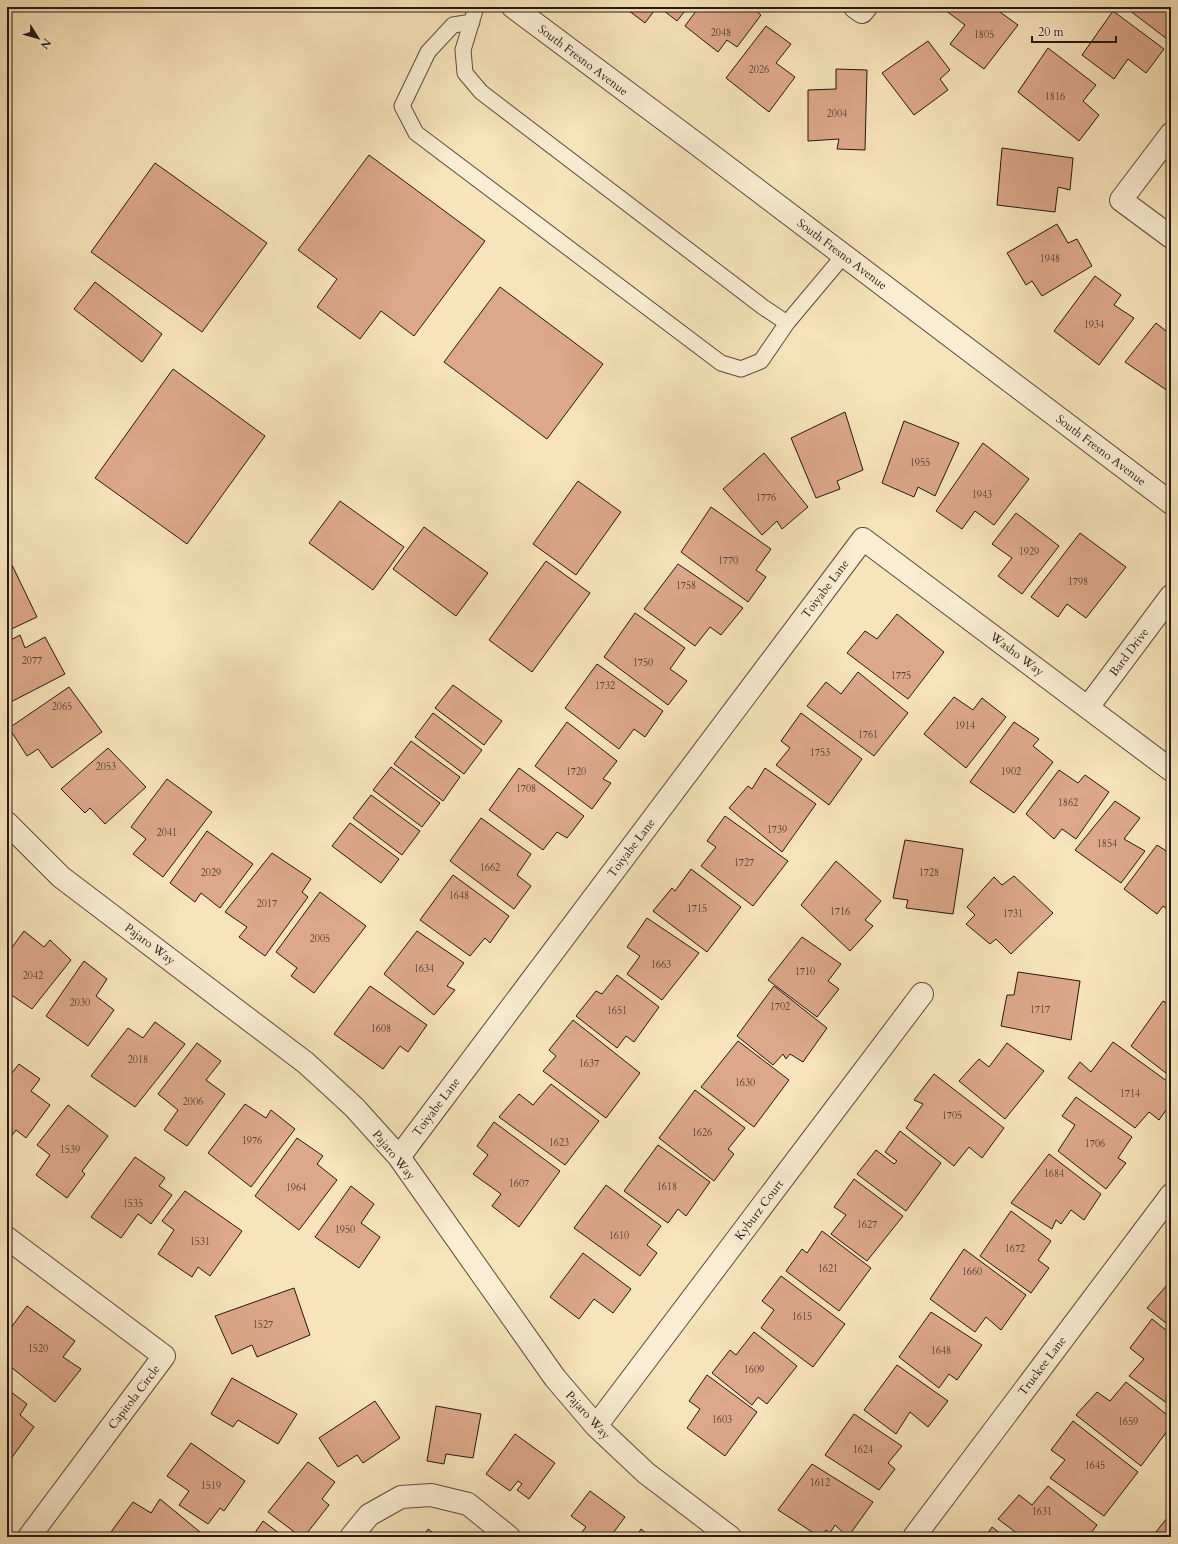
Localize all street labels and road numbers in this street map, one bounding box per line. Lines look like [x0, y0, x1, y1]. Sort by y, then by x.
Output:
street label: South Fresno Avenue [535, 21, 631, 99]
street label: South Fresno Avenue [794, 215, 890, 293]
street label: South Fresno Avenue [1053, 411, 1149, 489]
street label: Toiyabe Lane [798, 556, 852, 622]
street label: Bard Drive [1106, 625, 1152, 679]
street label: Washo Way [986, 628, 1048, 680]
street label: Toiyabe Lane [604, 815, 658, 881]
street label: Pajaro Way [121, 920, 179, 969]
street label: Toiyabe Lane [409, 1074, 463, 1140]
street label: Pajaro Way [369, 1127, 419, 1184]
street label: Kyburz Court [731, 1176, 787, 1243]
street label: Truckee Lane [1014, 1333, 1070, 1399]
street label: Capitola Circle [105, 1362, 163, 1432]
street label: Pajaro Way [562, 1387, 614, 1443]

